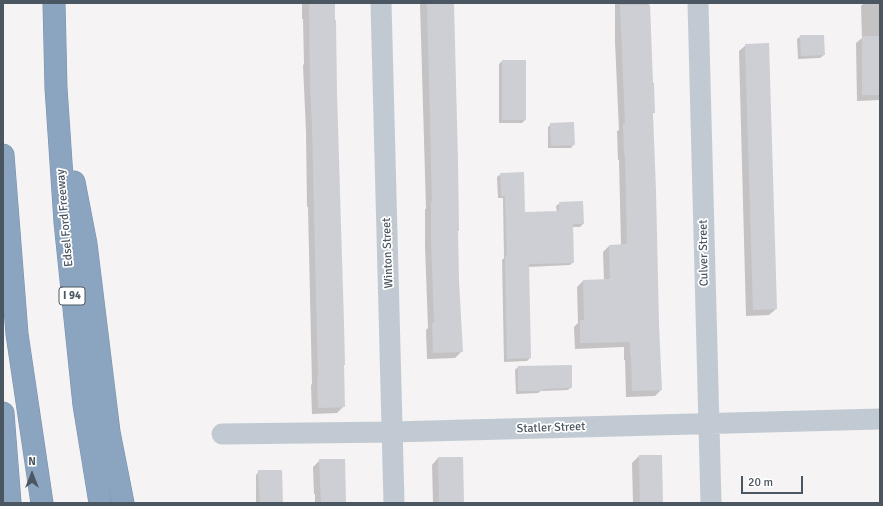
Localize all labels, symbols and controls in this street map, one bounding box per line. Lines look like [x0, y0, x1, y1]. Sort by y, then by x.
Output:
street label: Edsel Ford Freeway [54, 169, 76, 267]
street label: Winton Street [380, 217, 396, 289]
street label: Culver Street [696, 219, 712, 287]
road number: I 94 [59, 287, 85, 305]
street label: Statler Street [516, 420, 586, 436]
north arrow [12, 454, 52, 494]
text: N [28, 455, 36, 468]
scale bar [743, 468, 805, 494]
text: 20 m [748, 475, 773, 490]

